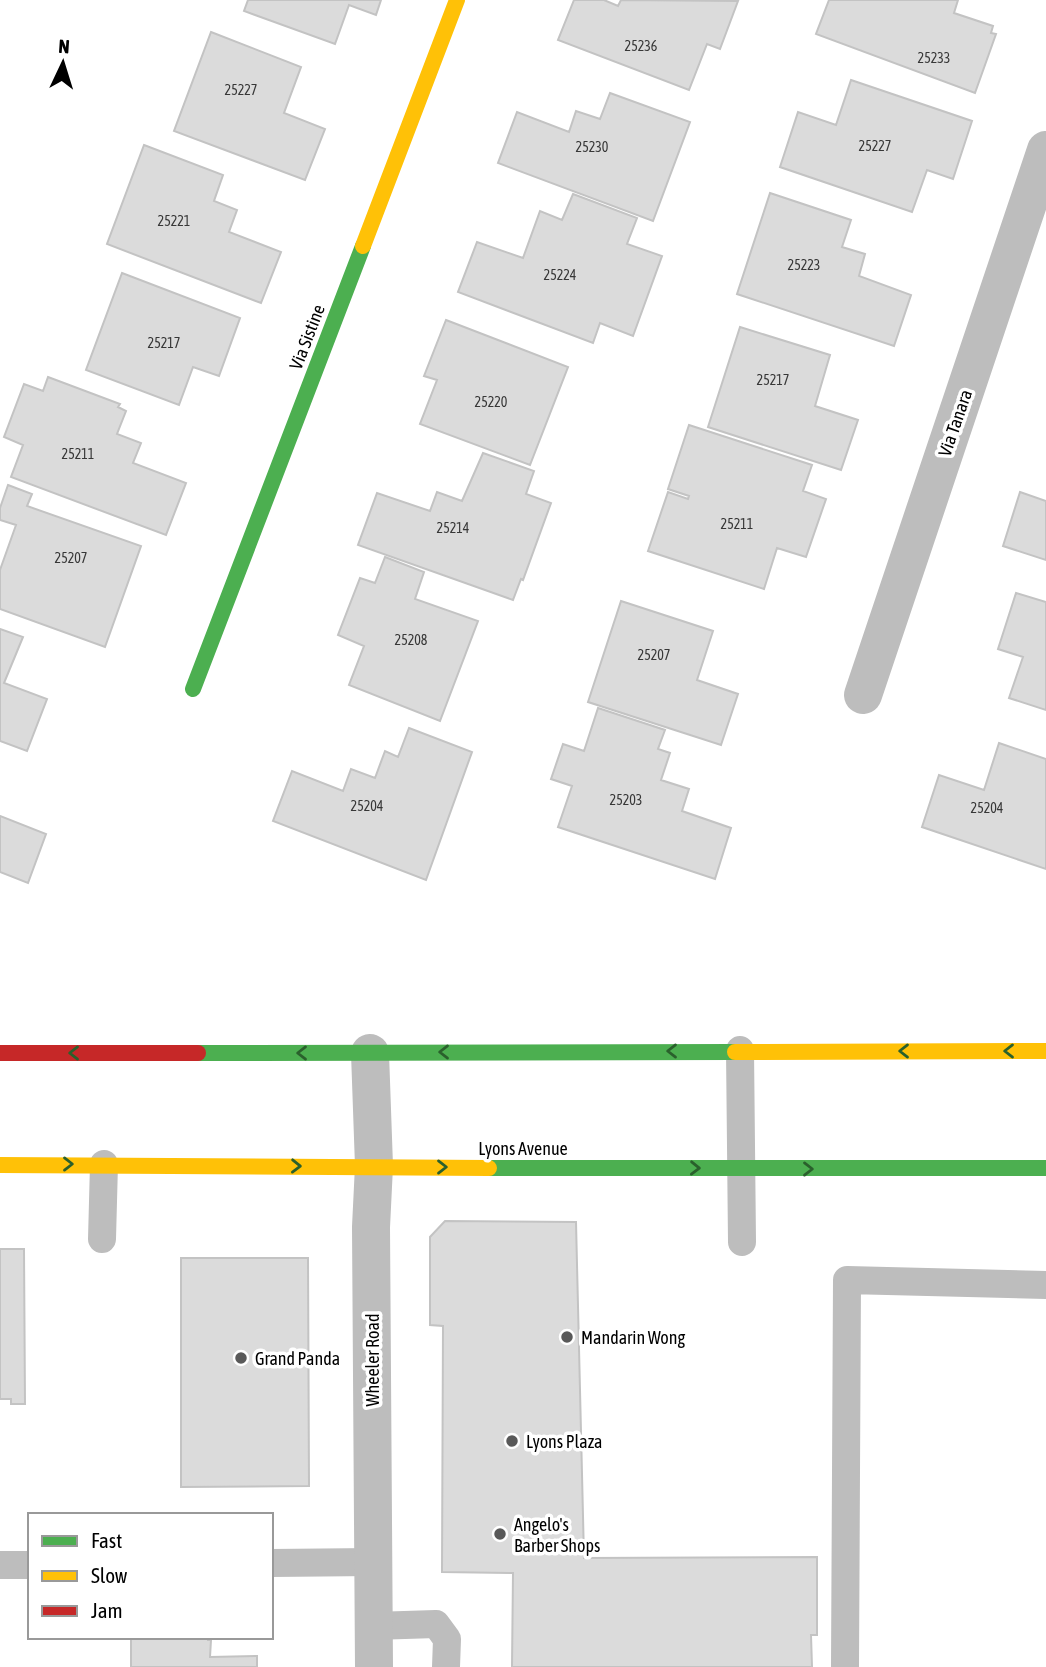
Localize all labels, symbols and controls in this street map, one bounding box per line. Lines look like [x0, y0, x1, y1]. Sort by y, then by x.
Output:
north arrow [28, 28, 98, 98]
text: N [58, 35, 71, 57]
house number: 25236 [625, 38, 658, 54]
house number: 25233 [918, 50, 950, 66]
house number: 25227 [225, 82, 257, 98]
house number: 25227 [859, 138, 891, 154]
house number: 25230 [576, 139, 609, 155]
house number: 25221 [158, 213, 190, 229]
house number: 25223 [788, 257, 820, 273]
house number: 25224 [544, 267, 577, 283]
street label: Via Sistine [285, 301, 329, 373]
house number: 25217 [148, 335, 180, 351]
house number: 25217 [757, 372, 789, 388]
street label: Via Tanara [934, 387, 976, 459]
house number: 25220 [475, 394, 508, 410]
house number: 25211 [62, 446, 94, 462]
house number: 25211 [721, 516, 753, 532]
house number: 25214 [437, 520, 470, 536]
house number: 25207 [55, 550, 87, 566]
house number: 25208 [395, 632, 428, 648]
house number: 25207 [638, 647, 670, 663]
house number: 25203 [610, 792, 642, 808]
house number: 25204 [351, 798, 384, 814]
house number: 25204 [971, 800, 1004, 816]
one-way arrow [666, 1043, 677, 1059]
one-way arrow [899, 1043, 909, 1059]
one-way arrow [1004, 1043, 1014, 1059]
one-way arrow [439, 1044, 449, 1060]
one-way arrow [69, 1045, 79, 1061]
one-way arrow [296, 1045, 307, 1061]
street label: Lyons Avenue [478, 1138, 568, 1159]
one-way arrow [63, 1156, 74, 1172]
one-way arrow [291, 1158, 301, 1174]
one-way arrow [437, 1159, 448, 1175]
one-way arrow [689, 1161, 700, 1176]
one-way arrow [804, 1161, 814, 1177]
street label: Wheeler Road [362, 1314, 383, 1406]
place label: Mandarin Wong [581, 1327, 685, 1348]
marker: Mandarin Wong [559, 1329, 575, 1345]
place label: Grand Panda [255, 1348, 340, 1369]
marker: Grand Panda [233, 1350, 249, 1366]
place label: Lyons Plaza [526, 1431, 602, 1452]
marker: Lyons Plaza [504, 1433, 520, 1449]
legend [28, 1513, 273, 1639]
place label: Angelo's Barber Shops [514, 1514, 600, 1556]
marker: Angelo's Barber Shops [492, 1526, 508, 1542]
text: Fast [91, 1528, 122, 1552]
text: Slow [91, 1563, 128, 1587]
text: Jam [91, 1598, 123, 1622]

